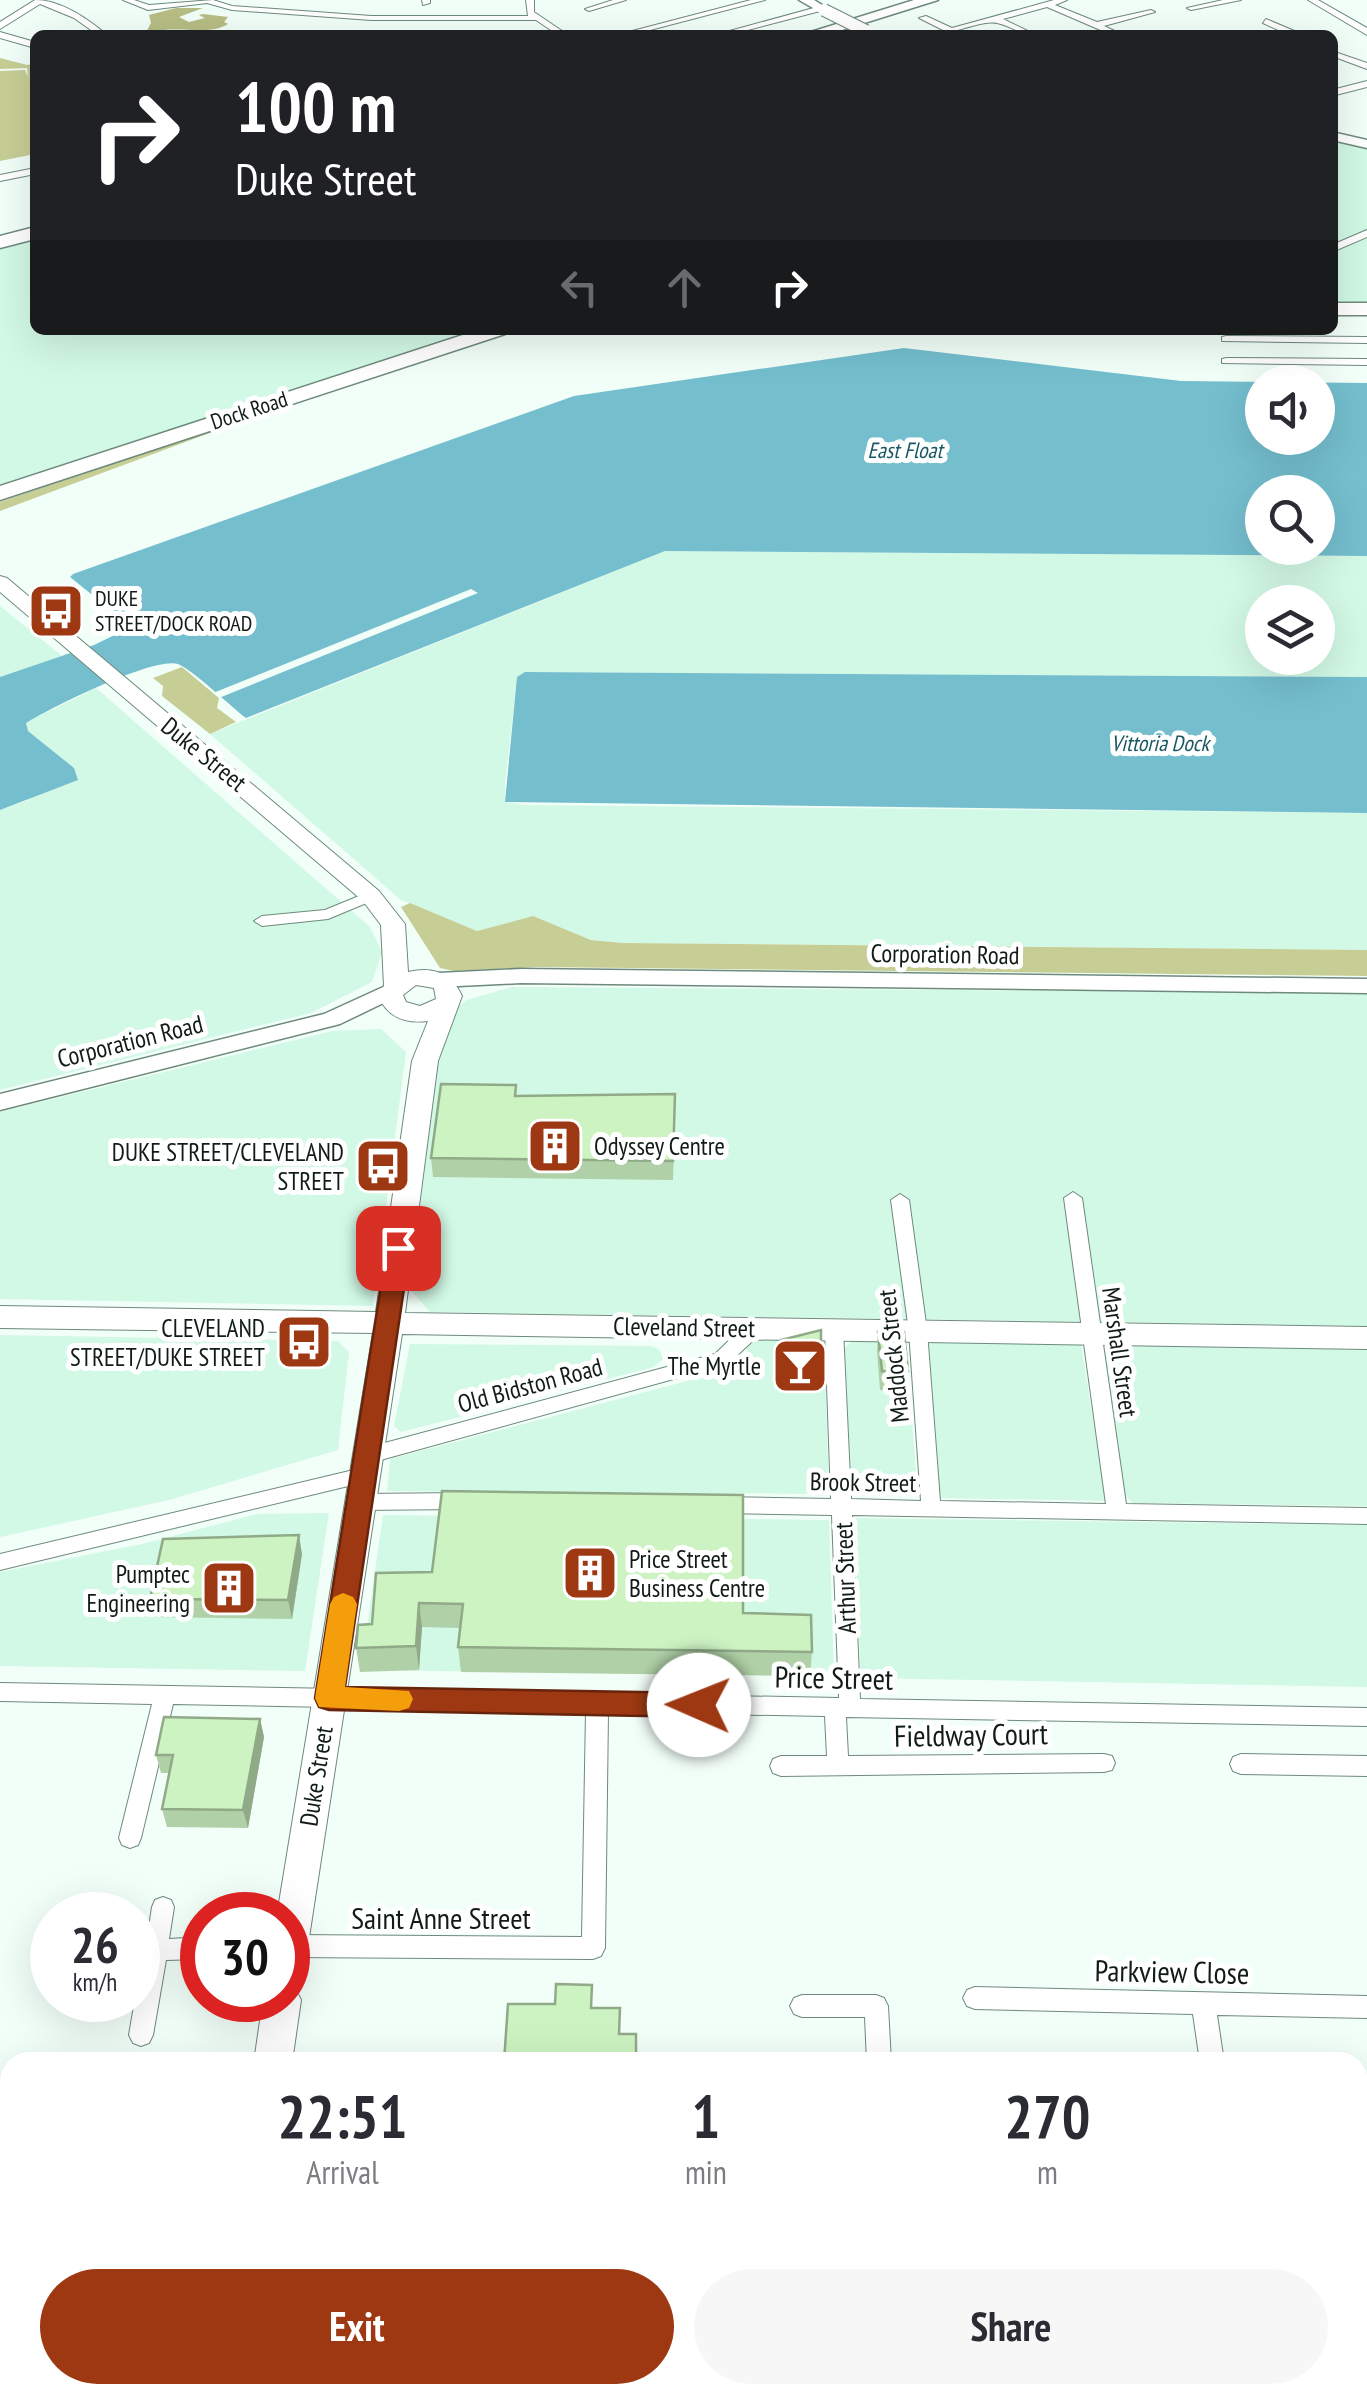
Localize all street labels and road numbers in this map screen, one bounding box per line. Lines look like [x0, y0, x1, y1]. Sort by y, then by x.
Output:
street label: Dock Road [207, 384, 291, 436]
street label: Duke Street [155, 710, 253, 798]
street label: Corporation Road [870, 937, 1020, 971]
street label: Corporation Road [54, 1007, 206, 1075]
street label: Marshall Street [1095, 1285, 1145, 1419]
street label: Maddock Street [870, 1288, 916, 1424]
street label: Cleveland Street [613, 1310, 755, 1344]
street label: Old Bidston Road [454, 1350, 606, 1420]
street label: Brook Street [810, 1465, 917, 1499]
street label: Arthur Street [827, 1521, 863, 1634]
street label: Price Street [774, 1656, 894, 1698]
street label: Fieldway Court [894, 1713, 1049, 1755]
street label: Duke Street [292, 1724, 340, 1828]
street label: Saint Anne Street [351, 1898, 532, 1937]
street label: Parkview Close [1094, 1950, 1250, 1992]

